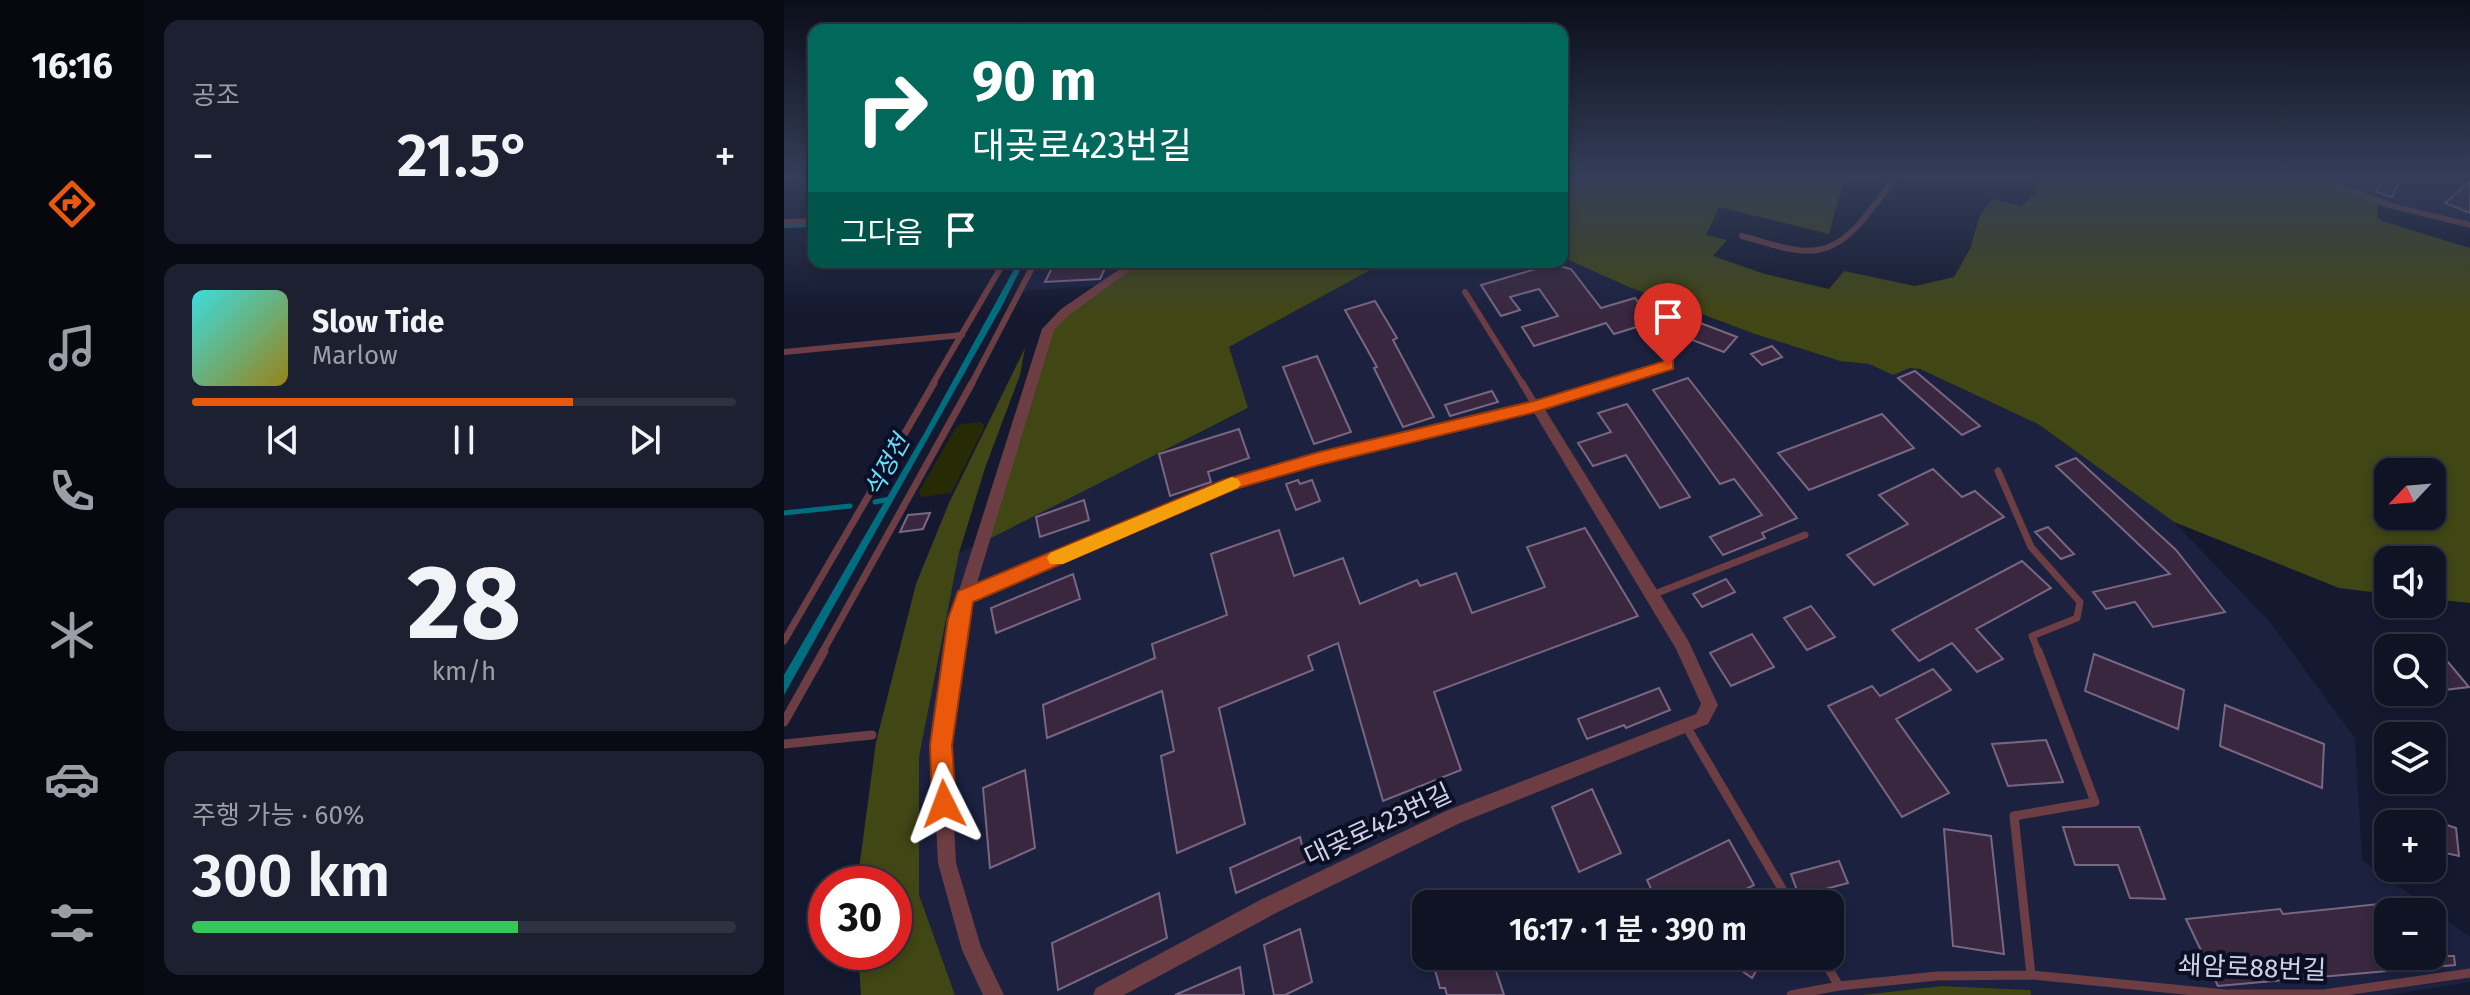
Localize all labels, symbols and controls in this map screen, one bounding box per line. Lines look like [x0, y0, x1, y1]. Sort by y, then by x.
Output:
text: 16:16 [31, 44, 113, 88]
text: 90 m [972, 48, 1097, 115]
icon: right [840, 56, 944, 160]
text: 공조 [192, 80, 240, 111]
text: 21.5° [397, 120, 531, 192]
text: 대곶로423번길 [972, 124, 1192, 168]
text: − [192, 130, 214, 183]
text: + [714, 130, 736, 183]
icon: directions [44, 176, 100, 232]
icon: arrive [939, 208, 983, 252]
text: 그다음 [840, 215, 923, 251]
pin [1634, 283, 1702, 365]
icon: arrive [1646, 295, 1690, 339]
text: Slow Tide [312, 304, 444, 340]
icon: music [44, 320, 100, 376]
text: Marlow [312, 340, 398, 371]
icon: previous [261, 418, 305, 462]
icon: pause [442, 418, 486, 462]
icon: next [623, 418, 667, 462]
water label: 석정천 [859, 428, 917, 502]
north arrow [2374, 458, 2446, 530]
map controls [2374, 458, 2446, 970]
icon: phone [44, 463, 100, 519]
text: 28 [407, 541, 521, 666]
button: sound [2374, 546, 2446, 618]
icon: climate [44, 607, 100, 663]
button: search [2374, 634, 2446, 706]
text: km/h [432, 656, 496, 687]
button: layers [2374, 722, 2446, 794]
icon: car [44, 751, 100, 807]
position arrow [902, 762, 986, 846]
street label: 대곶로423번길 [1300, 777, 1456, 873]
text: 주행 가능 · 60% [192, 800, 364, 831]
button: + [2374, 810, 2446, 882]
text: 300 km [192, 840, 390, 912]
speed limit sign: 30 [808, 866, 912, 970]
icon: filters [44, 895, 100, 951]
button: − [2374, 898, 2446, 970]
text: 16:17 · 1 분 · 390 m [1509, 912, 1747, 948]
street label: 쇄암로88번길 [2177, 950, 2327, 986]

